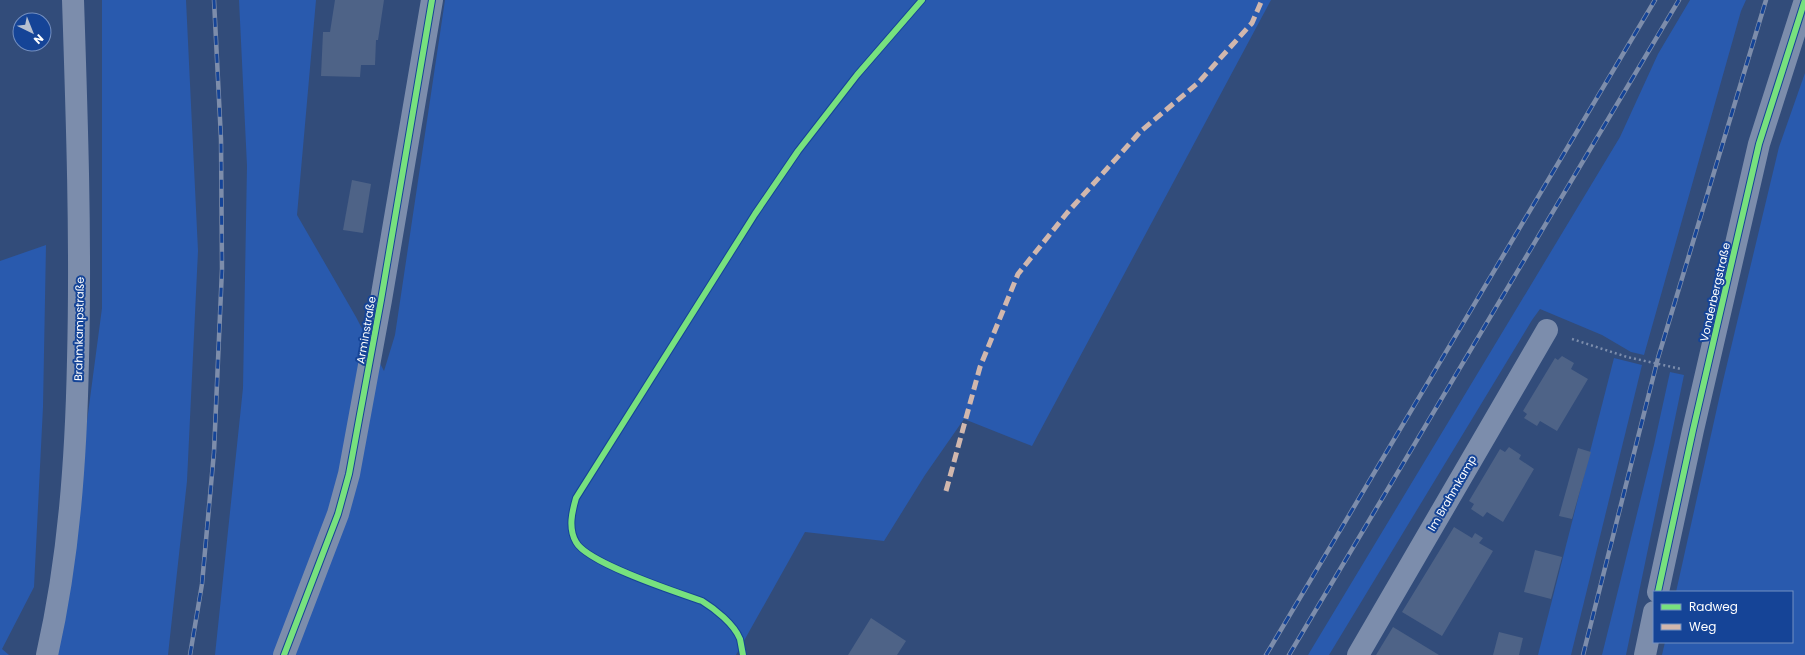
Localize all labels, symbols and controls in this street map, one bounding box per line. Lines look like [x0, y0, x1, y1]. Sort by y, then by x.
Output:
north arrow [12, 12, 52, 52]
text: N [30, 31, 47, 48]
street label: Vonderbergstraße [1696, 241, 1734, 343]
street label: Brahmkampstraße [70, 277, 88, 381]
street label: Arminstraße [352, 295, 380, 365]
street label: Im Brahmkamp [1424, 452, 1480, 534]
legend [1653, 591, 1793, 643]
text: Radweg [1689, 598, 1738, 615]
text: Weg [1689, 618, 1716, 635]

